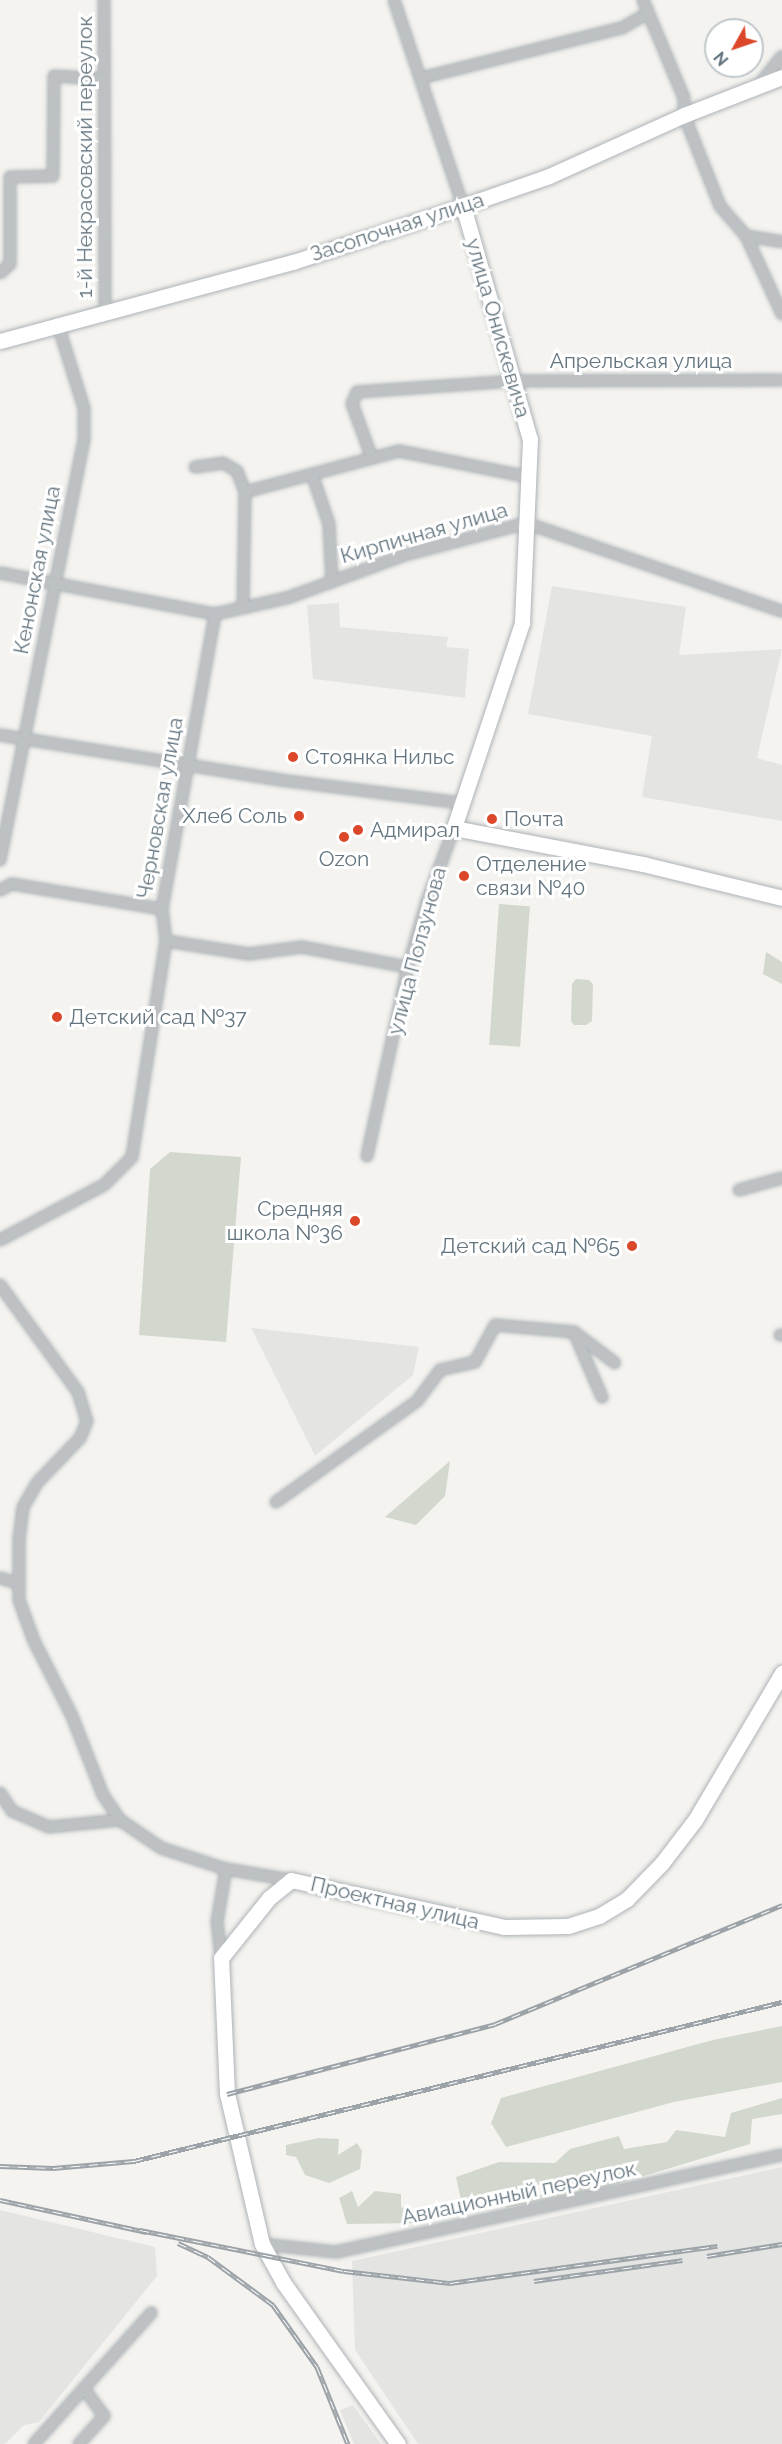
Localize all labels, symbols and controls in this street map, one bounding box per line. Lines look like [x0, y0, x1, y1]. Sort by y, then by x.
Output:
street label: 1-й Некрасовский переулок [72, 16, 98, 298]
north arrow [704, 18, 764, 78]
text: N [710, 48, 733, 69]
street label: Засопочная улица [307, 187, 487, 267]
street label: улица Онискевича [460, 235, 536, 421]
street label: Апрельская улица [549, 348, 733, 374]
street label: Кенонская улица [8, 483, 66, 657]
street label: Кирпичная улица [337, 497, 511, 569]
street label: Черновская улица [132, 715, 188, 901]
place label: Стоянка Нильс [305, 744, 454, 770]
marker: Стоянка Нильс [286, 750, 300, 764]
place label: Хлеб Соль [182, 803, 287, 829]
place label: Почта [504, 806, 564, 832]
marker: Хлеб Соль [292, 809, 306, 823]
marker: Почта [485, 812, 499, 826]
place label: Адмирал [370, 817, 460, 843]
marker: Адмирал [351, 823, 365, 837]
marker: Ozon [337, 830, 351, 844]
place label: Ozon [319, 846, 369, 872]
place label: Отделение связи №40 [476, 851, 587, 901]
street label: улица Ползунова [382, 864, 452, 1038]
marker: Отделение связи №40 [457, 869, 471, 883]
place label: Детский сад №37 [69, 1004, 247, 1030]
marker: Детский сад №37 [50, 1010, 64, 1024]
place label: Средняя школа №36 [227, 1196, 343, 1246]
marker: Средняя школа №36 [348, 1214, 362, 1228]
place label: Детский сад №65 [441, 1233, 620, 1259]
marker: Детский сад №65 [625, 1239, 639, 1253]
street label: Проектная улица [308, 1871, 482, 1935]
street label: Авиационный переулок [399, 2156, 639, 2230]

